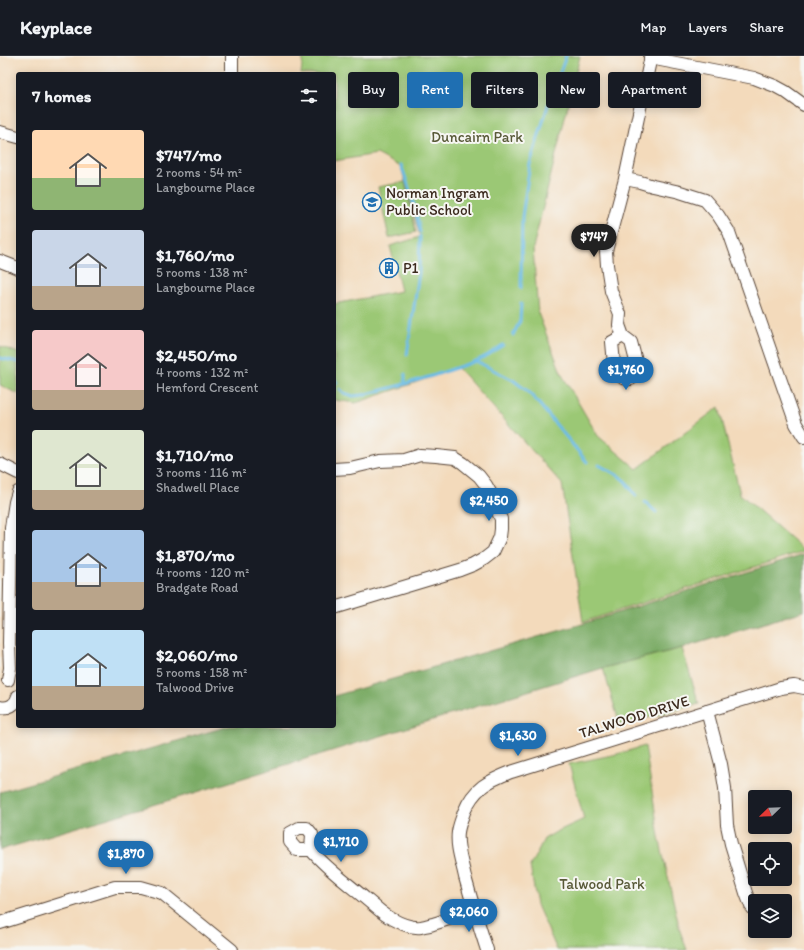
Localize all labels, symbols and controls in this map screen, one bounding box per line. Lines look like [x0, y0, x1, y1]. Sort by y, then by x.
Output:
text: Keyplace [20, 16, 92, 39]
text: Map [641, 19, 666, 36]
text: Layers [688, 19, 727, 36]
text: Share [749, 19, 784, 36]
chip: Buy [348, 72, 399, 108]
chip: Rent [407, 72, 463, 108]
chip: Filters [471, 72, 538, 108]
chip: New [546, 72, 600, 108]
chip: Apartment [608, 72, 701, 108]
icon: filters [298, 85, 320, 107]
text: 7 homes [32, 86, 92, 106]
park label: Duncairn Park [431, 128, 523, 146]
text: $747/mo [156, 145, 222, 165]
icon: home [64, 146, 112, 194]
text: 2 rooms · 54 m² [156, 165, 242, 180]
text: Langbourne Place [156, 180, 255, 195]
place label: Norman Ingram Public School [386, 184, 490, 219]
school or university icon: Norman Ingram Public School [361, 191, 383, 213]
pin: $747 [570, 224, 618, 258]
text: $747 [580, 229, 608, 244]
text: $1,760/mo [156, 245, 235, 265]
icon: home [64, 246, 112, 294]
building icon: P1 [378, 257, 400, 279]
place label: P1 [403, 259, 419, 277]
text: 5 rooms · 138 m² [156, 265, 248, 280]
text: Langbourne Place [156, 280, 255, 295]
text: $2,450/mo [156, 345, 237, 365]
icon: home [64, 346, 112, 394]
pin: $1,760 [593, 357, 659, 391]
text: $1,760 [607, 362, 645, 377]
text: 4 rooms · 132 m² [156, 365, 248, 380]
text: Hemford Crescent [156, 380, 258, 395]
text: $1,710/mo [156, 445, 233, 465]
icon: home [64, 446, 112, 494]
text: 3 rooms · 116 m² [156, 465, 247, 480]
text: Shadwell Place [156, 480, 240, 495]
pin: $2,450 [456, 488, 522, 522]
text: $2,450 [469, 493, 509, 508]
text: $1,870/mo [156, 545, 235, 565]
icon: home [64, 546, 112, 594]
text: 4 rooms · 120 m² [156, 565, 249, 580]
text: Bradgate Road [156, 580, 238, 595]
text: $2,060/mo [156, 645, 238, 665]
icon: home [64, 646, 112, 694]
text: 5 rooms · 158 m² [156, 665, 247, 680]
text: Talwood Drive [156, 680, 234, 695]
street label: TALWOOD DRIVE [577, 692, 691, 742]
pin: $1,630 [485, 723, 551, 757]
text: $1,630 [499, 728, 537, 743]
north arrow [748, 790, 792, 834]
map controls [748, 790, 792, 938]
pin: $1,710 [308, 829, 374, 863]
text: $1,710 [323, 834, 359, 849]
pin: $1,870 [93, 841, 159, 875]
button: locate [748, 842, 792, 886]
text: $1,870 [107, 846, 145, 861]
park label: Talwood Park [559, 875, 645, 893]
button: layers [748, 894, 792, 938]
pin: $2,060 [436, 899, 502, 933]
text: $2,060 [449, 904, 489, 919]

